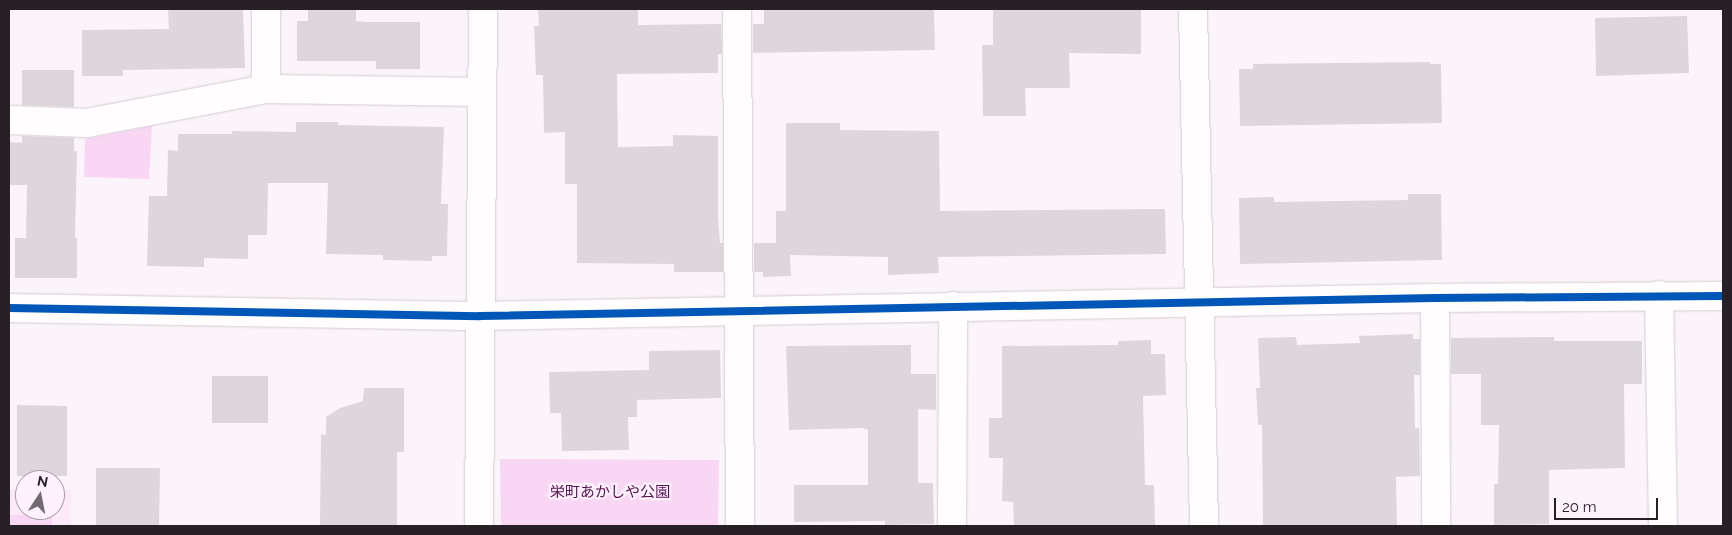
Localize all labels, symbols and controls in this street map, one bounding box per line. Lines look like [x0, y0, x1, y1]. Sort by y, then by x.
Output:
north arrow [15, 470, 65, 520]
text: N [36, 472, 49, 490]
park label: 栄町あかしや公園 [550, 484, 670, 502]
scale bar [1557, 488, 1661, 520]
text: 20 m [1562, 498, 1597, 516]

